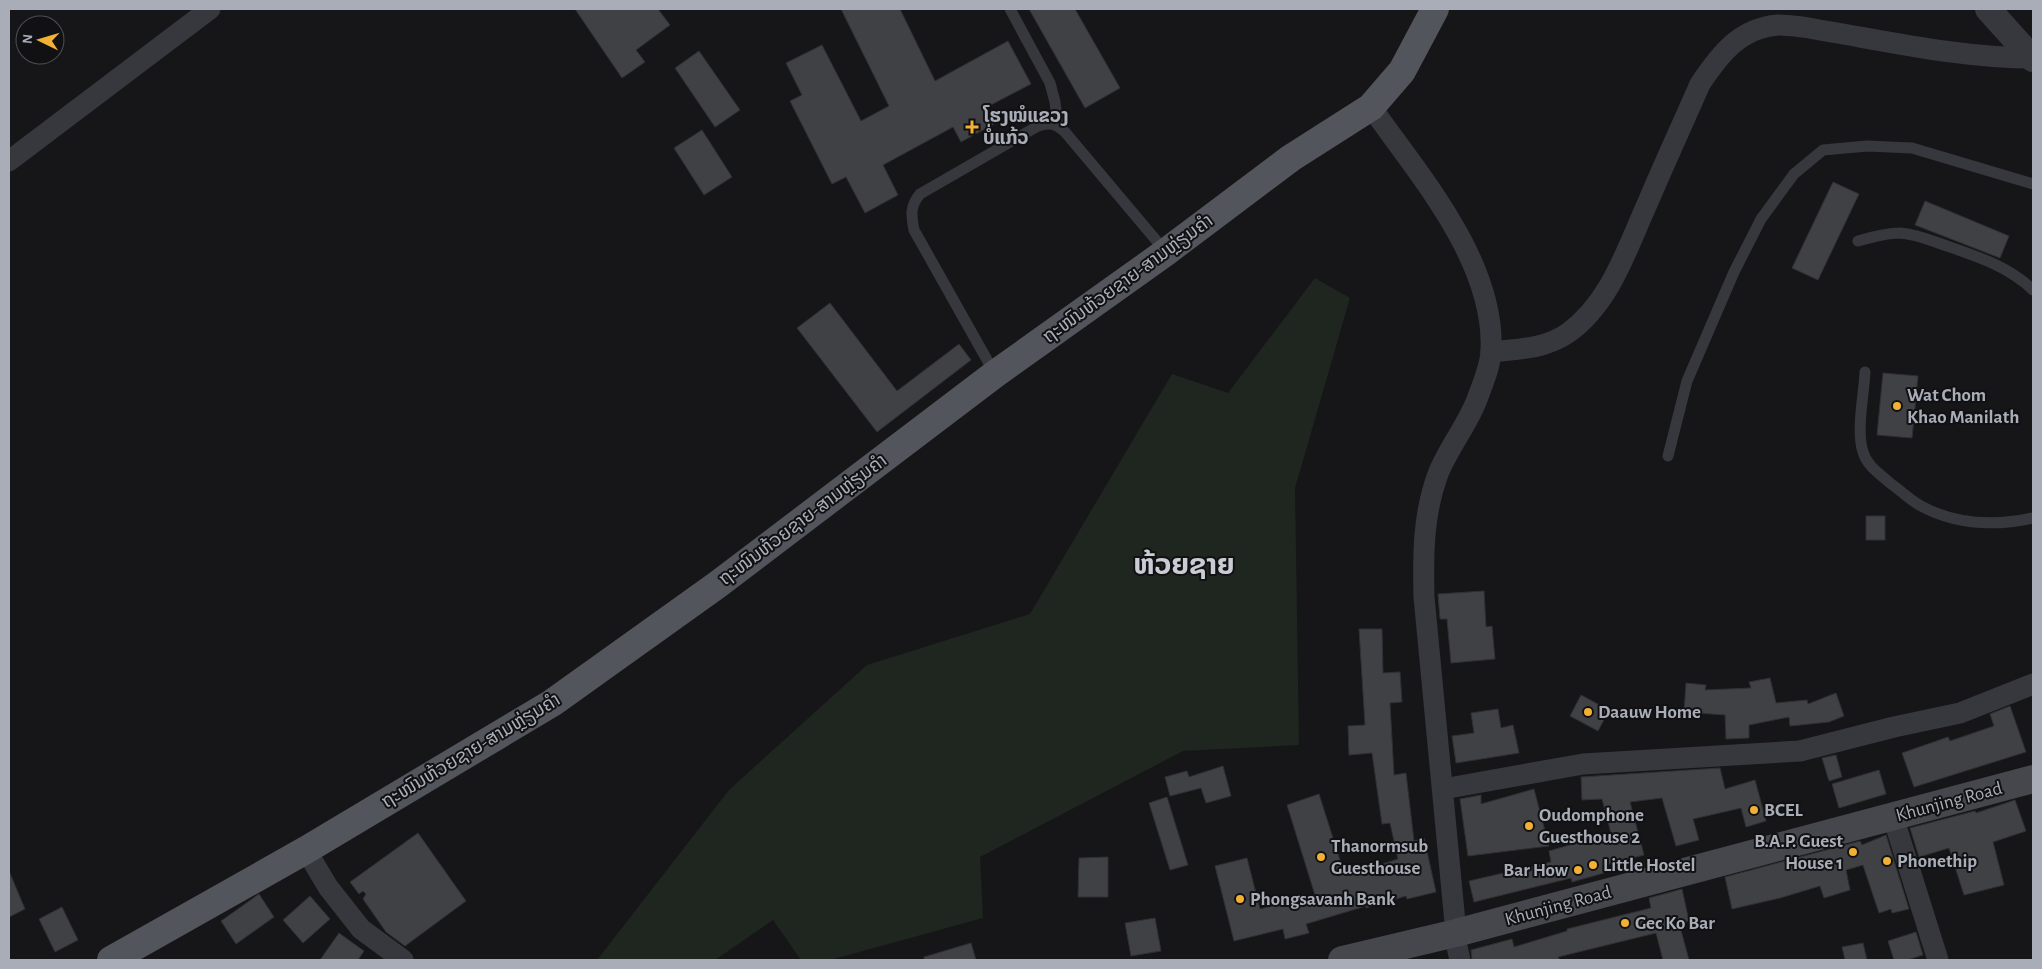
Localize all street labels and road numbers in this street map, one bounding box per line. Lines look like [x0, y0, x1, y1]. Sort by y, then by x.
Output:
street label: ຖະໜົນຫ້ວຍຊາຍ-ສາມຫຼ່ຽມຄຳ [1038, 209, 1218, 349]
street label: ຖະໜົນຫ້ວຍຊາຍ-ສາມຫຼ່ຽມຄຳ [714, 449, 892, 591]
street label: ຖະໜົນຫ້ວຍຊາຍ-ສາມຫຼ່ຽມຄຳ [377, 688, 565, 814]
street label: Khunjing Road [1894, 779, 2004, 825]
street label: Khunjing Road [1503, 883, 1613, 929]

